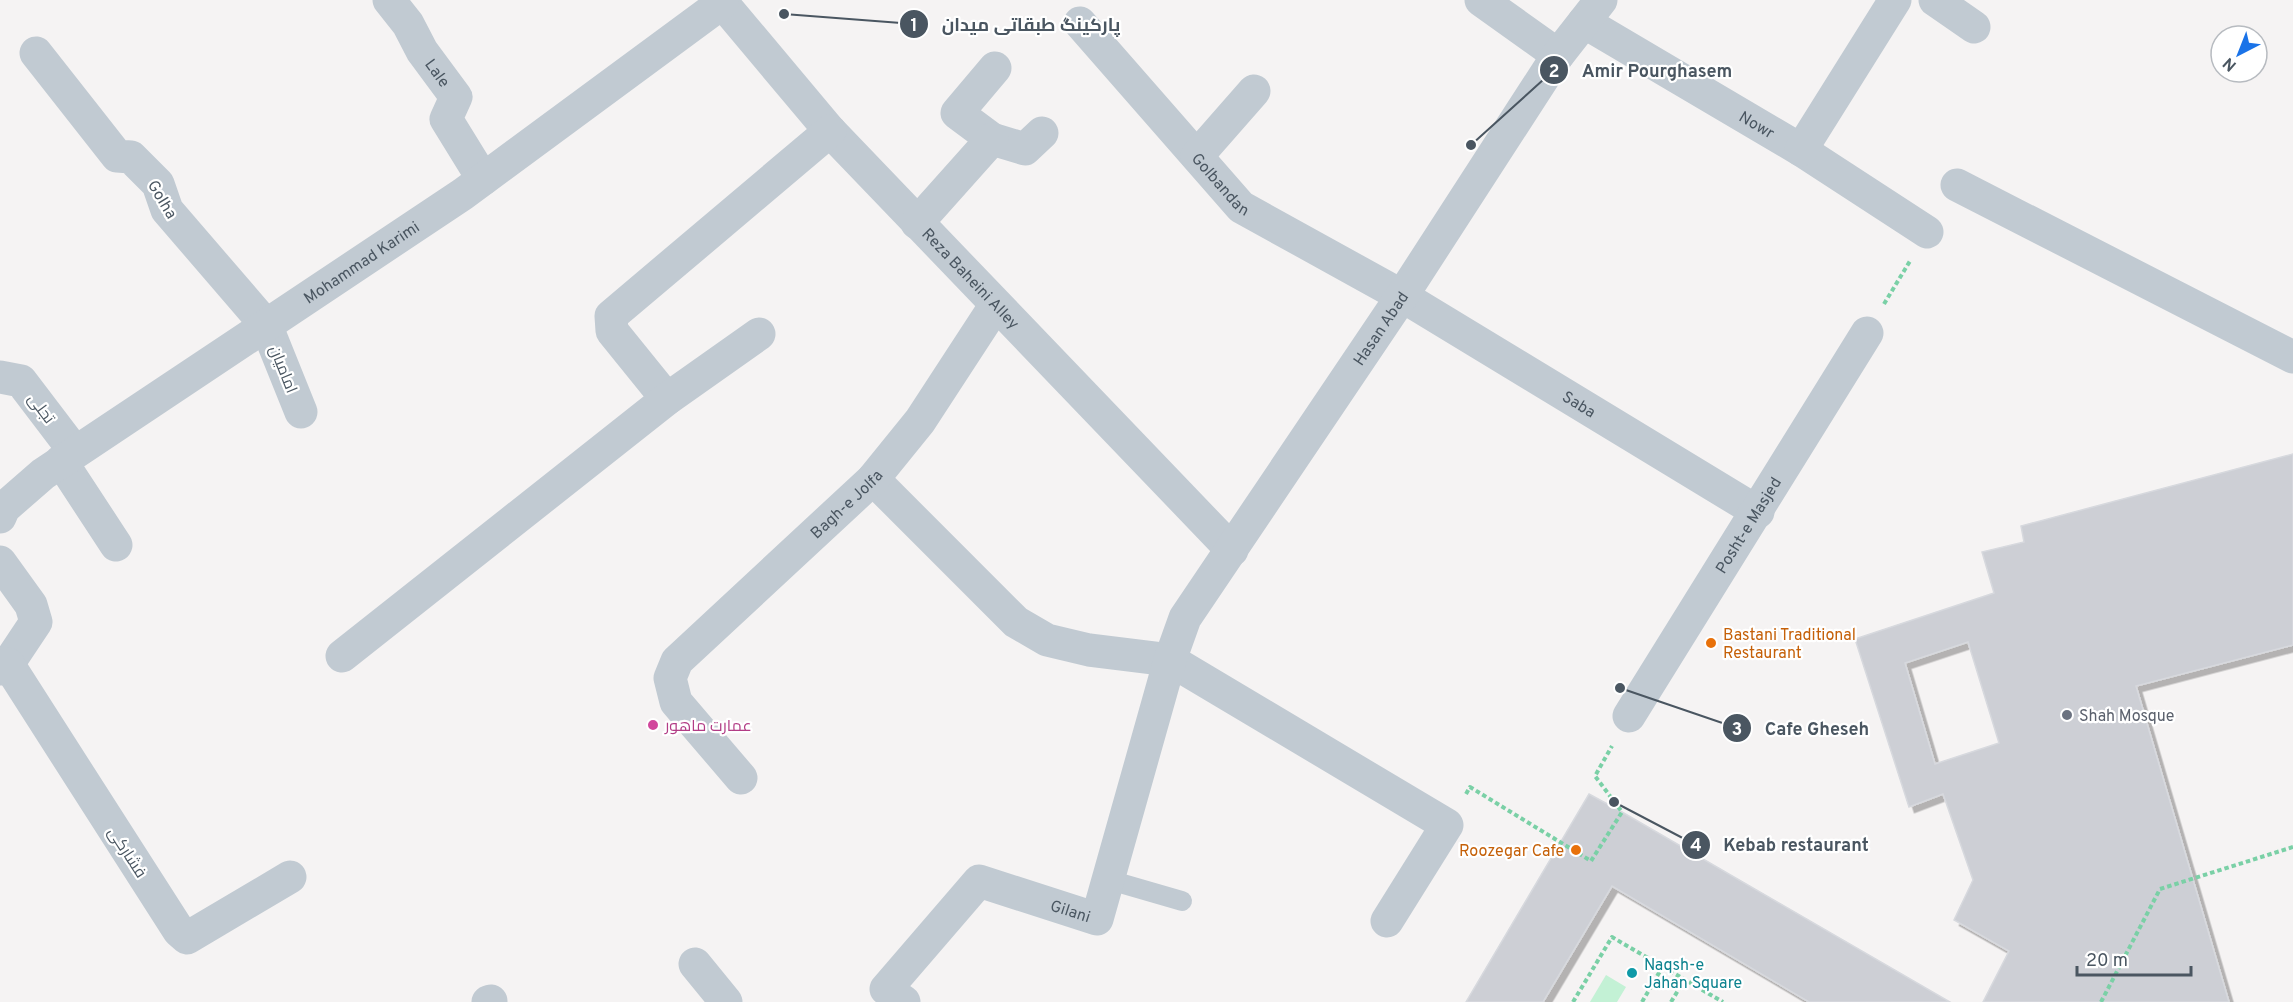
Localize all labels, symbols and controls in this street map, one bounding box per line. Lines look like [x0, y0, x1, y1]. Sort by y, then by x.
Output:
callout: پارکینگ طبقاتی میدان [899, 6, 1132, 42]
text: 1 [910, 15, 918, 38]
text: پارکینگ طبقاتی میدان [942, 15, 1121, 38]
north arrow [2209, 24, 2269, 84]
callout: Amir Pourghasem [1539, 52, 1744, 88]
text: N [2219, 52, 2241, 75]
street label: Lale [419, 56, 453, 92]
text: 2 [1548, 61, 1560, 84]
text: Amir Pourghasem [1582, 61, 1732, 84]
street label: Nowr [1735, 108, 1777, 144]
street label: Golbandan [1186, 149, 1252, 222]
street label: Golha [142, 177, 181, 223]
street label: Mohammad Karimi [300, 218, 424, 309]
street label: Reza Baheini Alley [917, 225, 1023, 334]
street label: Hasan Abad [1350, 288, 1414, 370]
street label: امامیان [264, 343, 301, 397]
street label: Saba [1558, 388, 1599, 423]
street label: تجلی [22, 390, 59, 429]
street label: Bagh-e Jolfa [807, 467, 888, 544]
street label: Posht-e Masjed [1712, 474, 1787, 578]
place label: Bastani Traditional Restaurant [1723, 626, 1856, 664]
marker: Bastani Traditional Restaurant [1704, 636, 1718, 650]
place label: Shah Mosque [2079, 707, 2174, 727]
marker: Shah Mosque [2060, 708, 2074, 722]
callout: Cafe Gheseh [1722, 710, 1881, 746]
place label: عمارت ماهور [664, 717, 752, 737]
marker: عمارت ماهور [646, 718, 660, 732]
text: 3 [1732, 719, 1742, 742]
text: Cafe Gheseh [1765, 719, 1869, 742]
street label: فشارکی [103, 824, 150, 882]
callout: Kebab restaurant [1681, 827, 1880, 863]
text: 4 [1690, 835, 1702, 858]
text: Kebab restaurant [1723, 835, 1869, 858]
place label: Roozegar Cafe [1459, 842, 1564, 862]
marker: Roozegar Cafe [1569, 843, 1583, 857]
street label: Gilani [1047, 897, 1093, 928]
scale bar [2077, 939, 2191, 977]
text: 20 m [2086, 950, 2128, 973]
place label: Naqsh-e Jahan Square [1644, 956, 1742, 994]
marker: Naqsh-e Jahan Square [1625, 966, 1639, 980]

